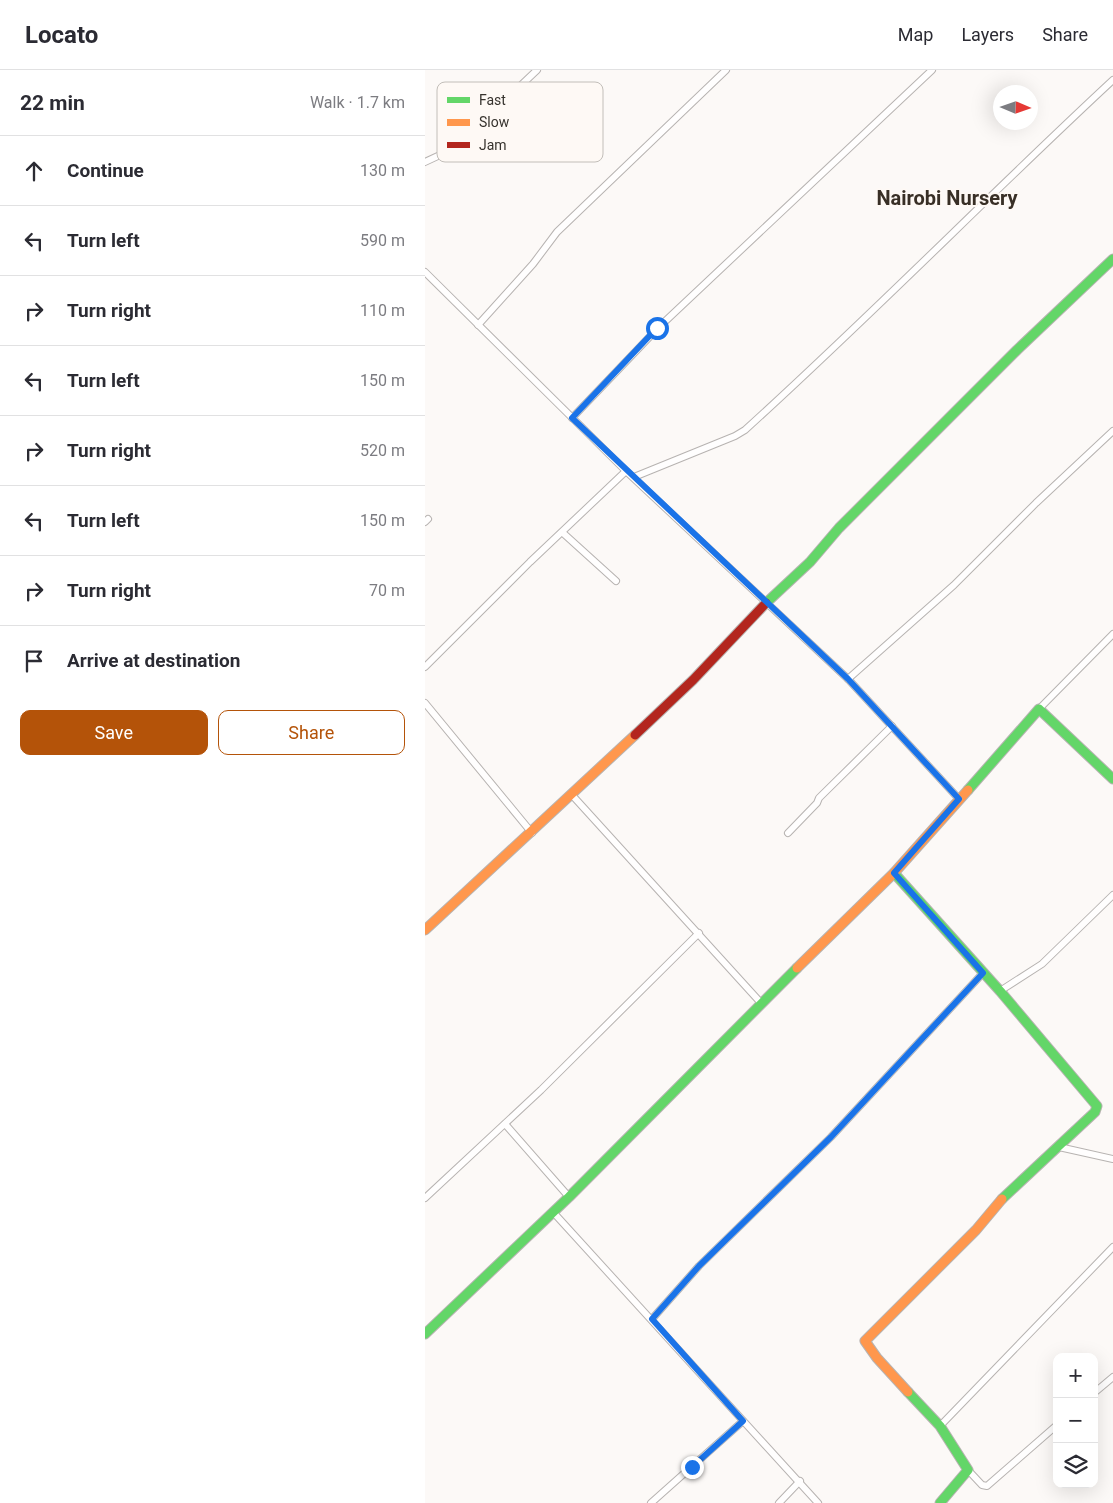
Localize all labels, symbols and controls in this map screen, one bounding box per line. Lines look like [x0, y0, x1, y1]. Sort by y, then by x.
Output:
text: Locato [25, 21, 98, 49]
text: Map [898, 24, 933, 45]
text: Layers [961, 24, 1014, 45]
text: Share [1042, 24, 1088, 45]
legend [437, 82, 603, 162]
north arrow [993, 85, 1038, 130]
text: 22 min [20, 91, 85, 115]
text: Fast [479, 92, 506, 108]
text: Walk · 1.7 km [310, 93, 405, 112]
text: Slow [479, 114, 510, 130]
text: Jam [479, 137, 507, 153]
icon: ahead [20, 157, 48, 185]
text: Continue [67, 159, 144, 182]
text: 130 m [360, 161, 405, 180]
district label: Nairobi Nursery [876, 186, 1019, 210]
icon: left [20, 227, 48, 255]
text: Turn left [67, 229, 140, 252]
text: 590 m [360, 231, 405, 250]
icon: right [20, 297, 48, 325]
text: Turn right [67, 299, 151, 322]
text: 110 m [360, 301, 405, 320]
route start [646, 317, 669, 340]
icon: left [20, 367, 48, 395]
text: Turn left [67, 369, 140, 392]
text: 150 m [360, 371, 405, 390]
icon: right [20, 437, 48, 465]
text: Turn right [67, 439, 151, 462]
text: 520 m [360, 441, 405, 460]
icon: left [20, 507, 48, 535]
text: Turn left [67, 509, 140, 532]
text: 150 m [360, 511, 405, 530]
icon: right [20, 577, 48, 605]
text: Turn right [67, 579, 151, 602]
text: 70 m [369, 581, 405, 600]
icon: arrive [20, 647, 48, 675]
text: Arrive at destination [67, 649, 240, 672]
button: Save [20, 710, 208, 755]
button: Share [218, 710, 405, 755]
map controls [1053, 1353, 1098, 1488]
button: + [1053, 1353, 1098, 1398]
button: − [1053, 1398, 1098, 1443]
button: layers [1053, 1443, 1098, 1488]
route end [681, 1456, 704, 1479]

